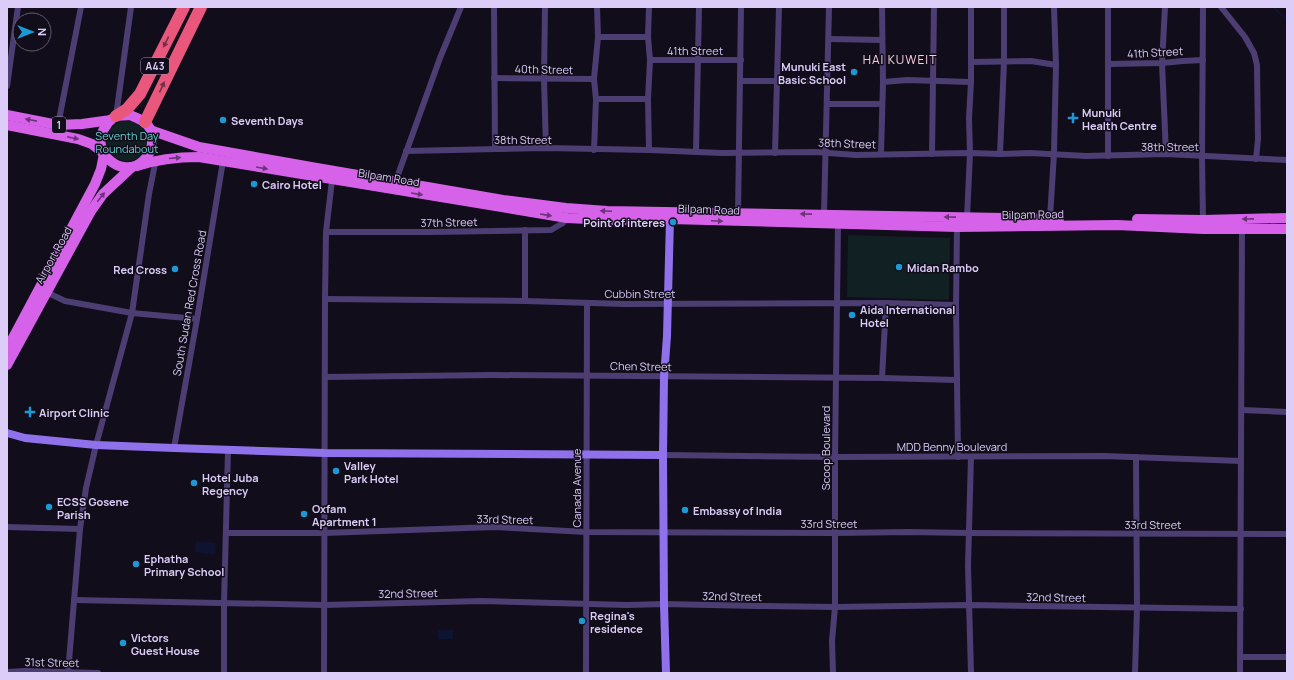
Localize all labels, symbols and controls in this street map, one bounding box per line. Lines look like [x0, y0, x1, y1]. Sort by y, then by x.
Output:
north arrow [12, 12, 52, 52]
text: N [35, 28, 50, 36]
one-way arrow [163, 36, 170, 48]
street label: 41th Street [667, 43, 723, 58]
street label: 41th Street [1127, 43, 1183, 61]
district label: HAI KUWEIT [863, 51, 937, 68]
road number: A43 [141, 58, 169, 74]
place label: Munuki East Basic School [778, 59, 846, 87]
street label: 40th Street [515, 61, 573, 77]
marker: Munuki East Basic School [849, 67, 859, 77]
one-way arrow [159, 81, 165, 93]
place label: Munuki Health Centre [1082, 105, 1157, 133]
marker: Munuki Health Centre [1067, 112, 1079, 124]
place label: Seventh Days [231, 113, 304, 128]
marker: Seventh Days [218, 115, 228, 125]
one-way arrow [25, 116, 37, 122]
road number: 1 [52, 117, 66, 133]
park label: Seventh Day Roundabout [95, 128, 159, 156]
street label: 38th Street [494, 132, 552, 147]
street label: 38th Street [818, 134, 876, 152]
one-way arrow [67, 135, 79, 141]
street label: 38th Street [1141, 139, 1199, 154]
one-way arrow [169, 154, 181, 161]
one-way arrow [255, 165, 268, 171]
street label: Bilpam Road [357, 165, 421, 189]
place label: Cairo Hotel [262, 177, 322, 192]
marker: Cairo Hotel [249, 179, 259, 189]
one-way arrow [97, 191, 106, 202]
one-way arrow [411, 191, 423, 197]
street label: Bilpam Road [678, 200, 740, 218]
street label: Bilpam Road [1002, 206, 1064, 222]
one-way arrow [600, 207, 612, 214]
one-way arrow [799, 211, 812, 217]
one-way arrow [540, 212, 552, 218]
street label: 37th Street [420, 214, 478, 230]
one-way arrow [943, 214, 956, 220]
place label: Point of interes [583, 215, 665, 230]
one-way arrow [1241, 216, 1254, 222]
marker: Point of interes [668, 217, 678, 227]
one-way arrow [711, 218, 723, 225]
street label: Airport Road [31, 224, 75, 286]
street label: South Sudan Red Cross Road [169, 229, 209, 377]
place label: Midan Rambo [907, 260, 979, 275]
place label: Red Cross [113, 262, 167, 277]
marker: Midan Rambo [894, 262, 904, 272]
marker: Red Cross [170, 264, 180, 274]
street label: Cubbin Street [604, 286, 676, 301]
place label: Aida International Hotel [860, 302, 955, 330]
marker: Aida International Hotel [847, 310, 857, 320]
street label: Chen Street [610, 358, 672, 374]
place label: Airport Clinic [39, 405, 109, 420]
marker: Airport Clinic [24, 406, 36, 418]
street label: Scoop Boulevard [818, 406, 833, 490]
street label: MDD Benny Boulevard [897, 439, 1007, 454]
street label: Canada Avenue [569, 448, 584, 528]
place label: Valley Park Hotel [344, 458, 399, 486]
marker: Valley Park Hotel [331, 466, 341, 476]
place label: Hotel Juba Regency [202, 470, 259, 498]
marker: Hotel Juba Regency [189, 478, 199, 488]
place label: ECSS Gosene Parish [57, 494, 129, 522]
place label: Oxfam Apartment 1 [312, 501, 377, 529]
marker: ECSS Gosene Parish [44, 502, 54, 512]
place label: Embassy of India [693, 503, 782, 518]
marker: Embassy of India [680, 505, 690, 515]
marker: Oxfam Apartment 1 [299, 509, 309, 519]
street label: 33rd Street [476, 511, 534, 527]
street label: 33rd Street [800, 516, 858, 531]
street label: 33rd Street [1124, 517, 1182, 532]
place label: Ephatha Primary School [144, 551, 224, 579]
marker: Ephatha Primary School [131, 559, 141, 569]
street label: 32nd Street [378, 585, 438, 601]
street label: 32nd Street [702, 588, 762, 604]
street label: 32nd Street [1026, 589, 1086, 605]
place label: Regina's residence [590, 608, 643, 636]
marker: Regina's residence [577, 616, 587, 626]
place label: Victors Guest House [131, 630, 200, 658]
marker: Victors Guest House [118, 638, 128, 648]
street label: 31st Street [24, 654, 80, 670]

